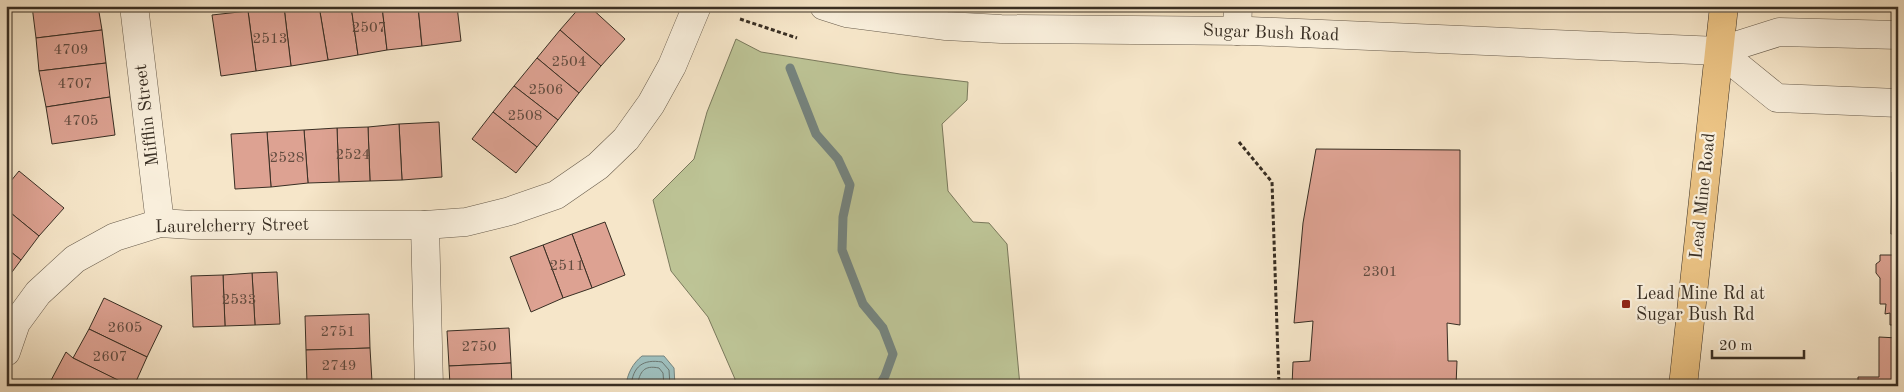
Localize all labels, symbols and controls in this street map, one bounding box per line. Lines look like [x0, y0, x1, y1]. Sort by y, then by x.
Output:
house number: 2507 [352, 21, 386, 36]
street label: Sugar Bush Road [1202, 22, 1340, 44]
house number: 2513 [253, 32, 287, 47]
house number: 4709 [54, 43, 88, 58]
house number: 2504 [552, 55, 586, 70]
street label: Mifflin Street [132, 63, 162, 167]
house number: 4707 [58, 77, 92, 92]
house number: 2506 [529, 83, 563, 98]
house number: 2508 [508, 109, 542, 124]
house number: 4705 [64, 114, 98, 129]
street label: Lead Mine Road [1687, 132, 1719, 260]
house number: 2524 [336, 148, 370, 163]
house number: 2528 [270, 151, 304, 166]
street label: Laurelcherry Street [155, 216, 309, 236]
house number: 2511 [550, 259, 584, 274]
house number: 2301 [1363, 265, 1397, 280]
place label: Lead Mine Rd at Sugar Bush Rd [1636, 285, 1765, 324]
house number: 2533 [222, 293, 256, 308]
marker: Lead Mine Rd at Sugar Bush Rd [1620, 298, 1632, 310]
house number: 2605 [108, 321, 142, 336]
house number: 2751 [321, 325, 355, 340]
scale bar [1712, 327, 1804, 359]
text: 20 m [1719, 339, 1753, 354]
house number: 2750 [462, 340, 496, 355]
house number: 2607 [93, 350, 127, 365]
house number: 2749 [322, 359, 356, 374]

